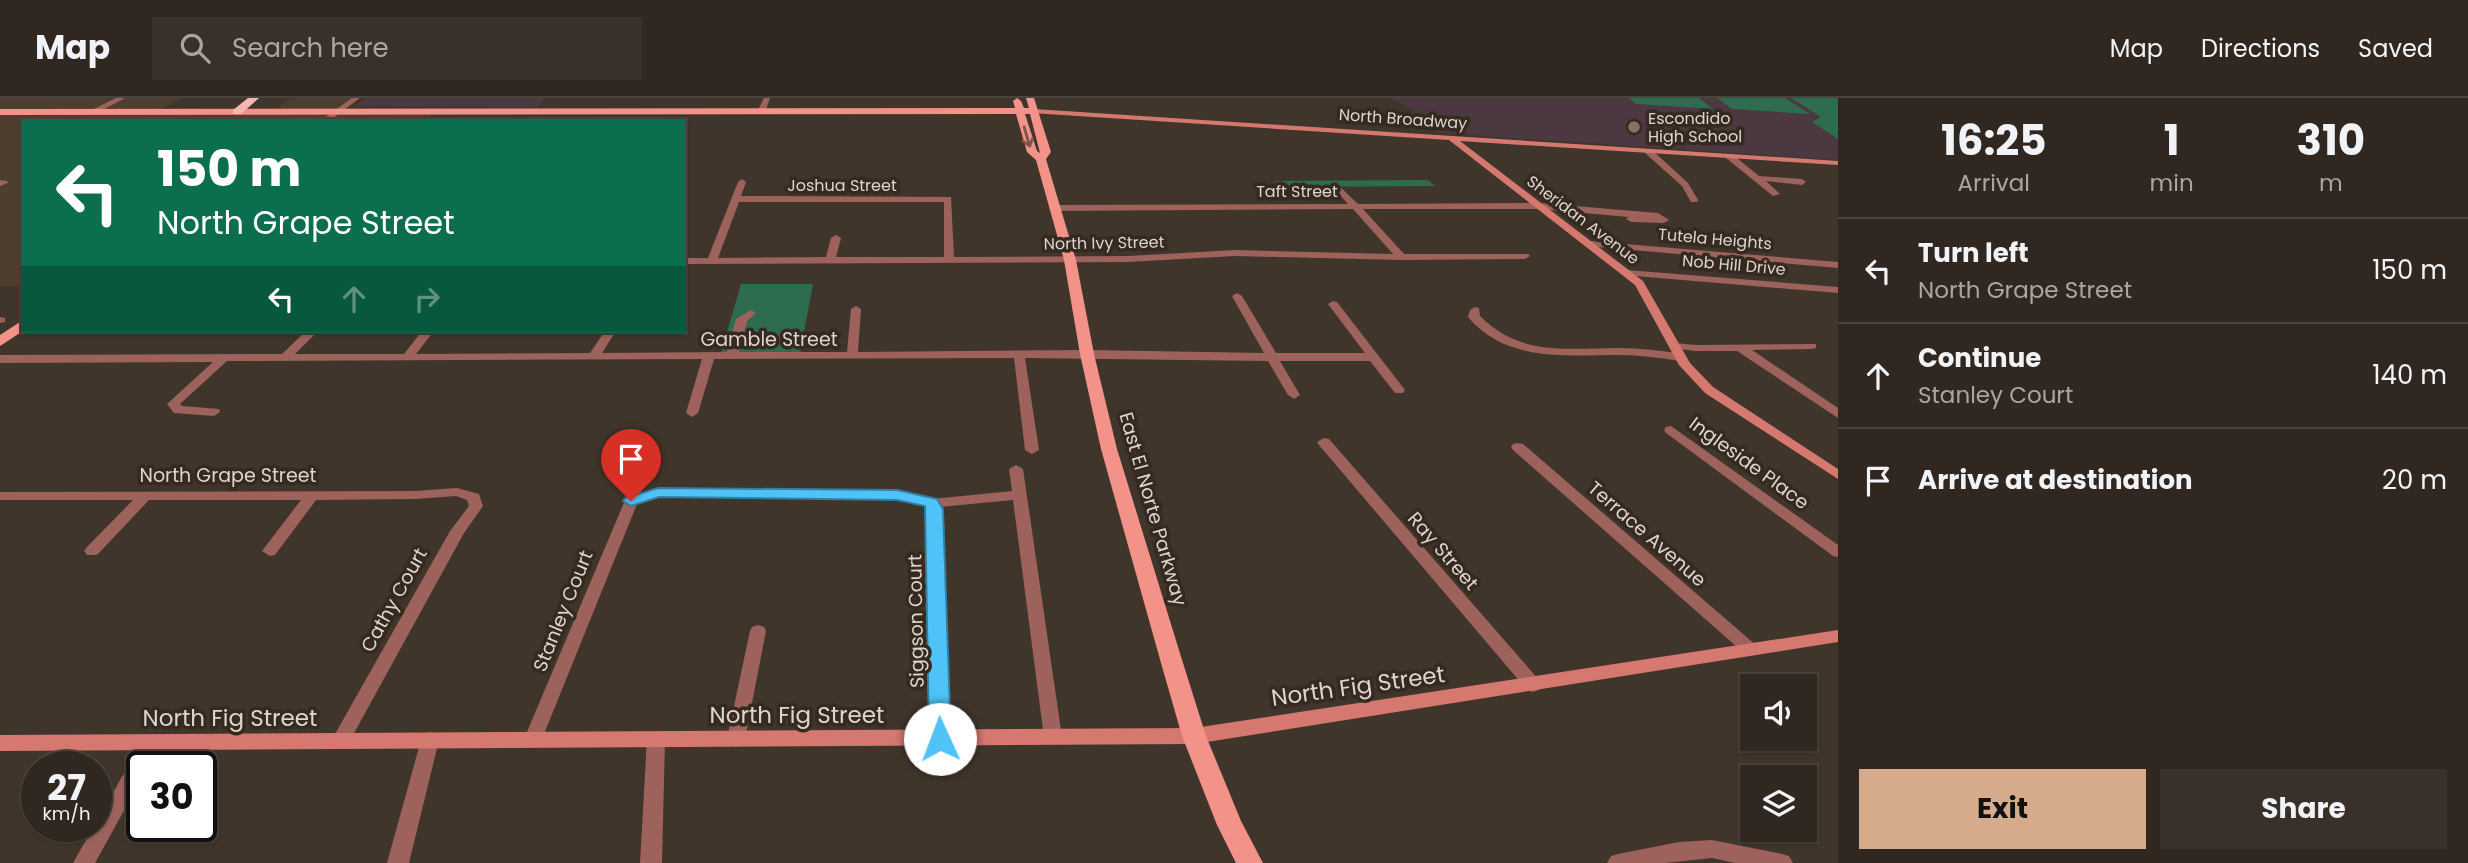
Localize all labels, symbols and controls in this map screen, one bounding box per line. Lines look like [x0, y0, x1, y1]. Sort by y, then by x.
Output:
search box [152, 17, 642, 80]
text: Map [35, 24, 110, 71]
icon: search [176, 29, 214, 67]
text: Search here [232, 30, 389, 66]
text: Map [2110, 32, 2163, 65]
text: Directions [2201, 32, 2320, 65]
text: Saved [2358, 32, 2433, 65]
street label: North Broadway [1338, 103, 1468, 135]
place label: Escondido High School [1648, 107, 1742, 148]
text: 16:25 [1941, 111, 2047, 170]
text: 1 [2164, 111, 2179, 170]
text: 310 [2297, 111, 2365, 170]
marker: Escondido High School [1626, 119, 1642, 135]
one-way arrow [1022, 125, 1035, 147]
text: 150 m [157, 135, 302, 203]
icon: left [42, 147, 133, 238]
text: Arrival [1958, 167, 2030, 199]
text: min [2150, 167, 2194, 199]
text: m [2319, 167, 2343, 199]
street label: Sheridan Avenue [1522, 170, 1644, 270]
street label: Joshua Street [787, 174, 897, 197]
street label: Taft Street [1256, 180, 1338, 203]
text: North Grape Street [157, 200, 455, 245]
street label: Tutela Heights [1657, 223, 1773, 255]
street label: North Ivy Street [1043, 230, 1165, 256]
text: Turn left [1918, 235, 2029, 271]
street label: Nob Hill Drive [1681, 249, 1787, 281]
icon: left [1859, 252, 1897, 290]
text: 150 m [2372, 252, 2447, 288]
text: North Grape Street [1918, 274, 2132, 306]
icon: left [262, 280, 300, 318]
icon: ahead [335, 280, 373, 318]
icon: right [408, 280, 446, 318]
street label: Gamble Street [700, 326, 838, 353]
text: Continue [1918, 340, 2041, 376]
icon: ahead [1859, 357, 1897, 395]
text: 140 m [2372, 357, 2447, 393]
text: Stanley Court [1918, 379, 2073, 411]
street label: East El Norte Parkway [1112, 409, 1194, 609]
street label: Ingleside Place [1684, 410, 1814, 516]
pin [601, 429, 661, 501]
icon: arrive [612, 440, 650, 478]
street label: North Grape Street [140, 462, 316, 489]
icon: arrive [1859, 462, 1897, 500]
text: Arrive at destination [1918, 462, 2193, 498]
text: 20 m [2382, 462, 2447, 498]
street label: Terrace Avenue [1582, 475, 1712, 593]
street label: Ray Street [1401, 506, 1485, 596]
street label: Cathy Court [354, 543, 434, 657]
street label: Stanley Court [526, 546, 600, 676]
street label: Siggson Court [901, 554, 931, 688]
street label: North Fig Street [1269, 658, 1447, 714]
map controls [1740, 674, 1817, 842]
button: sound [1740, 674, 1817, 751]
street label: North Fig Street [710, 699, 884, 731]
street label: North Fig Street [143, 702, 317, 734]
position arrow [903, 702, 977, 776]
speed limit sign: 30 [126, 751, 217, 842]
text: 27 [47, 763, 86, 812]
button: layers [1740, 765, 1817, 842]
button: Exit [1859, 769, 2146, 849]
button: Share [2160, 769, 2447, 849]
text: km/h [43, 801, 90, 826]

